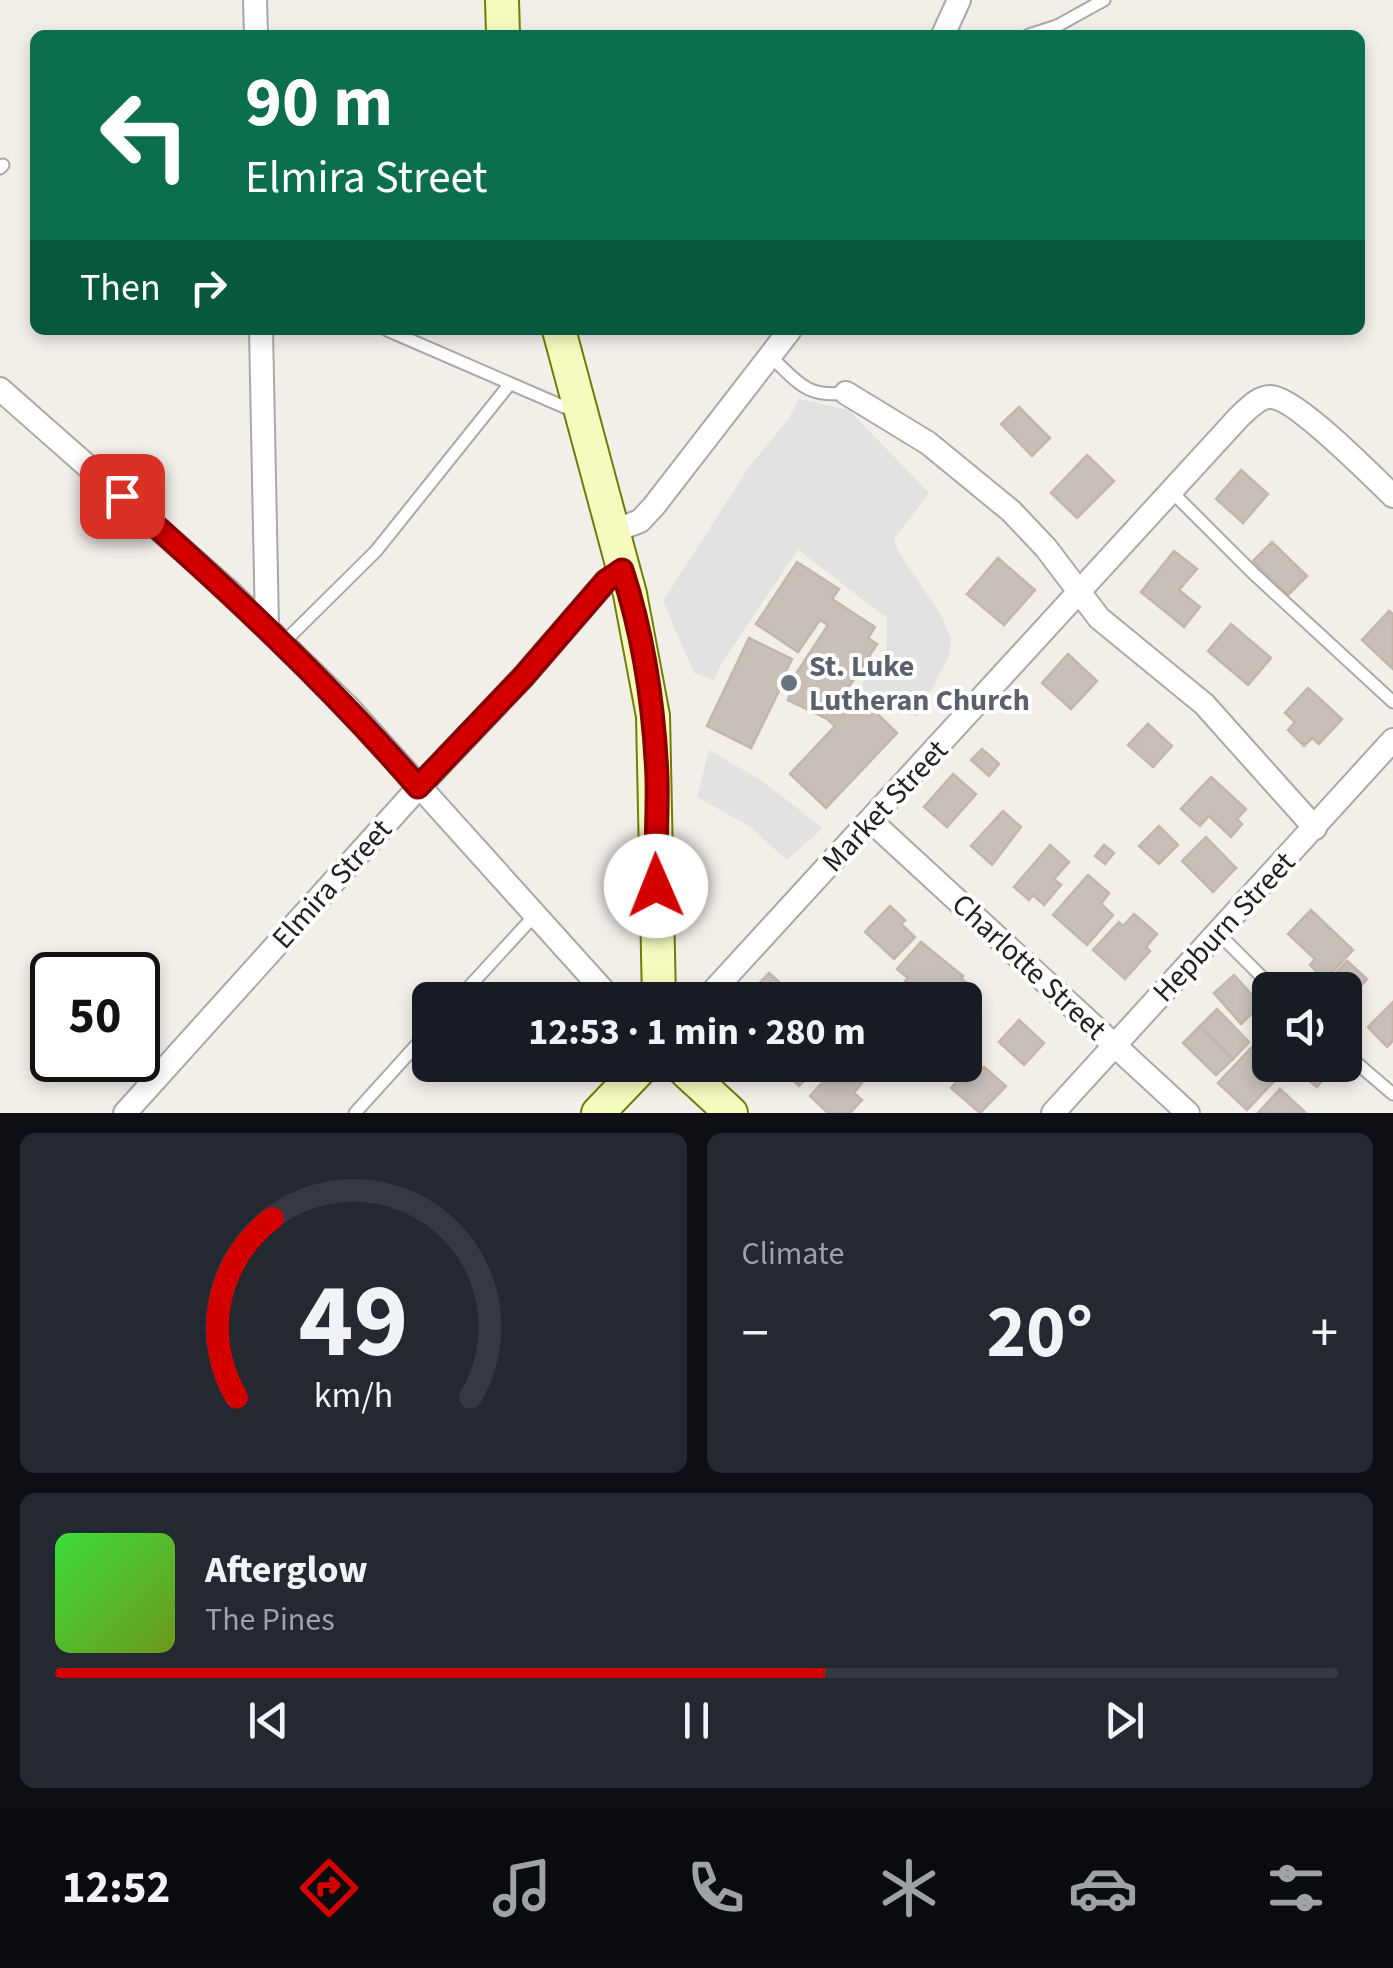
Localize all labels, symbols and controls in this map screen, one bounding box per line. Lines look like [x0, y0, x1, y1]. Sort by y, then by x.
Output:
text: 90 m [245, 53, 393, 153]
icon: left [80, 70, 210, 200]
text: Elmira Street [245, 146, 488, 210]
icon: right [181, 260, 236, 315]
text: Then [80, 261, 161, 315]
pin [80, 454, 165, 539]
icon: arrive [95, 469, 150, 524]
place label: St. Luke Lutheran Church [809, 645, 1030, 722]
marker: St. Luke Lutheran Church [778, 672, 800, 694]
street label: Market Street [812, 730, 958, 882]
street label: Elmira Street [262, 810, 402, 958]
position arrow [604, 834, 708, 938]
street label: Hepburn Street [1143, 842, 1305, 1012]
street label: Charlotte Street [942, 884, 1116, 1050]
speed limit sign: 50 [30, 952, 160, 1082]
map controls [1252, 972, 1362, 1082]
button: sound [1252, 972, 1362, 1082]
text: 12:53 · 1 min · 280 m [528, 1005, 866, 1059]
text: Climate [742, 1231, 844, 1277]
text: 49 [298, 1249, 408, 1397]
text: 20° [986, 1279, 1093, 1386]
text: − [742, 1295, 769, 1373]
text: + [1311, 1295, 1338, 1373]
text: km/h [314, 1370, 393, 1421]
text: Afterglow [205, 1543, 368, 1597]
text: The Pines [205, 1597, 335, 1643]
icon: previous [241, 1693, 296, 1748]
icon: pause [669, 1693, 724, 1748]
icon: next [1097, 1693, 1152, 1748]
icon: directions [294, 1853, 364, 1923]
icon: music [487, 1853, 557, 1923]
icon: phone [681, 1853, 751, 1923]
icon: climate [874, 1853, 944, 1923]
icon: car [1068, 1853, 1138, 1923]
icon: filters [1261, 1853, 1331, 1923]
text: 12:52 [62, 1856, 170, 1920]

